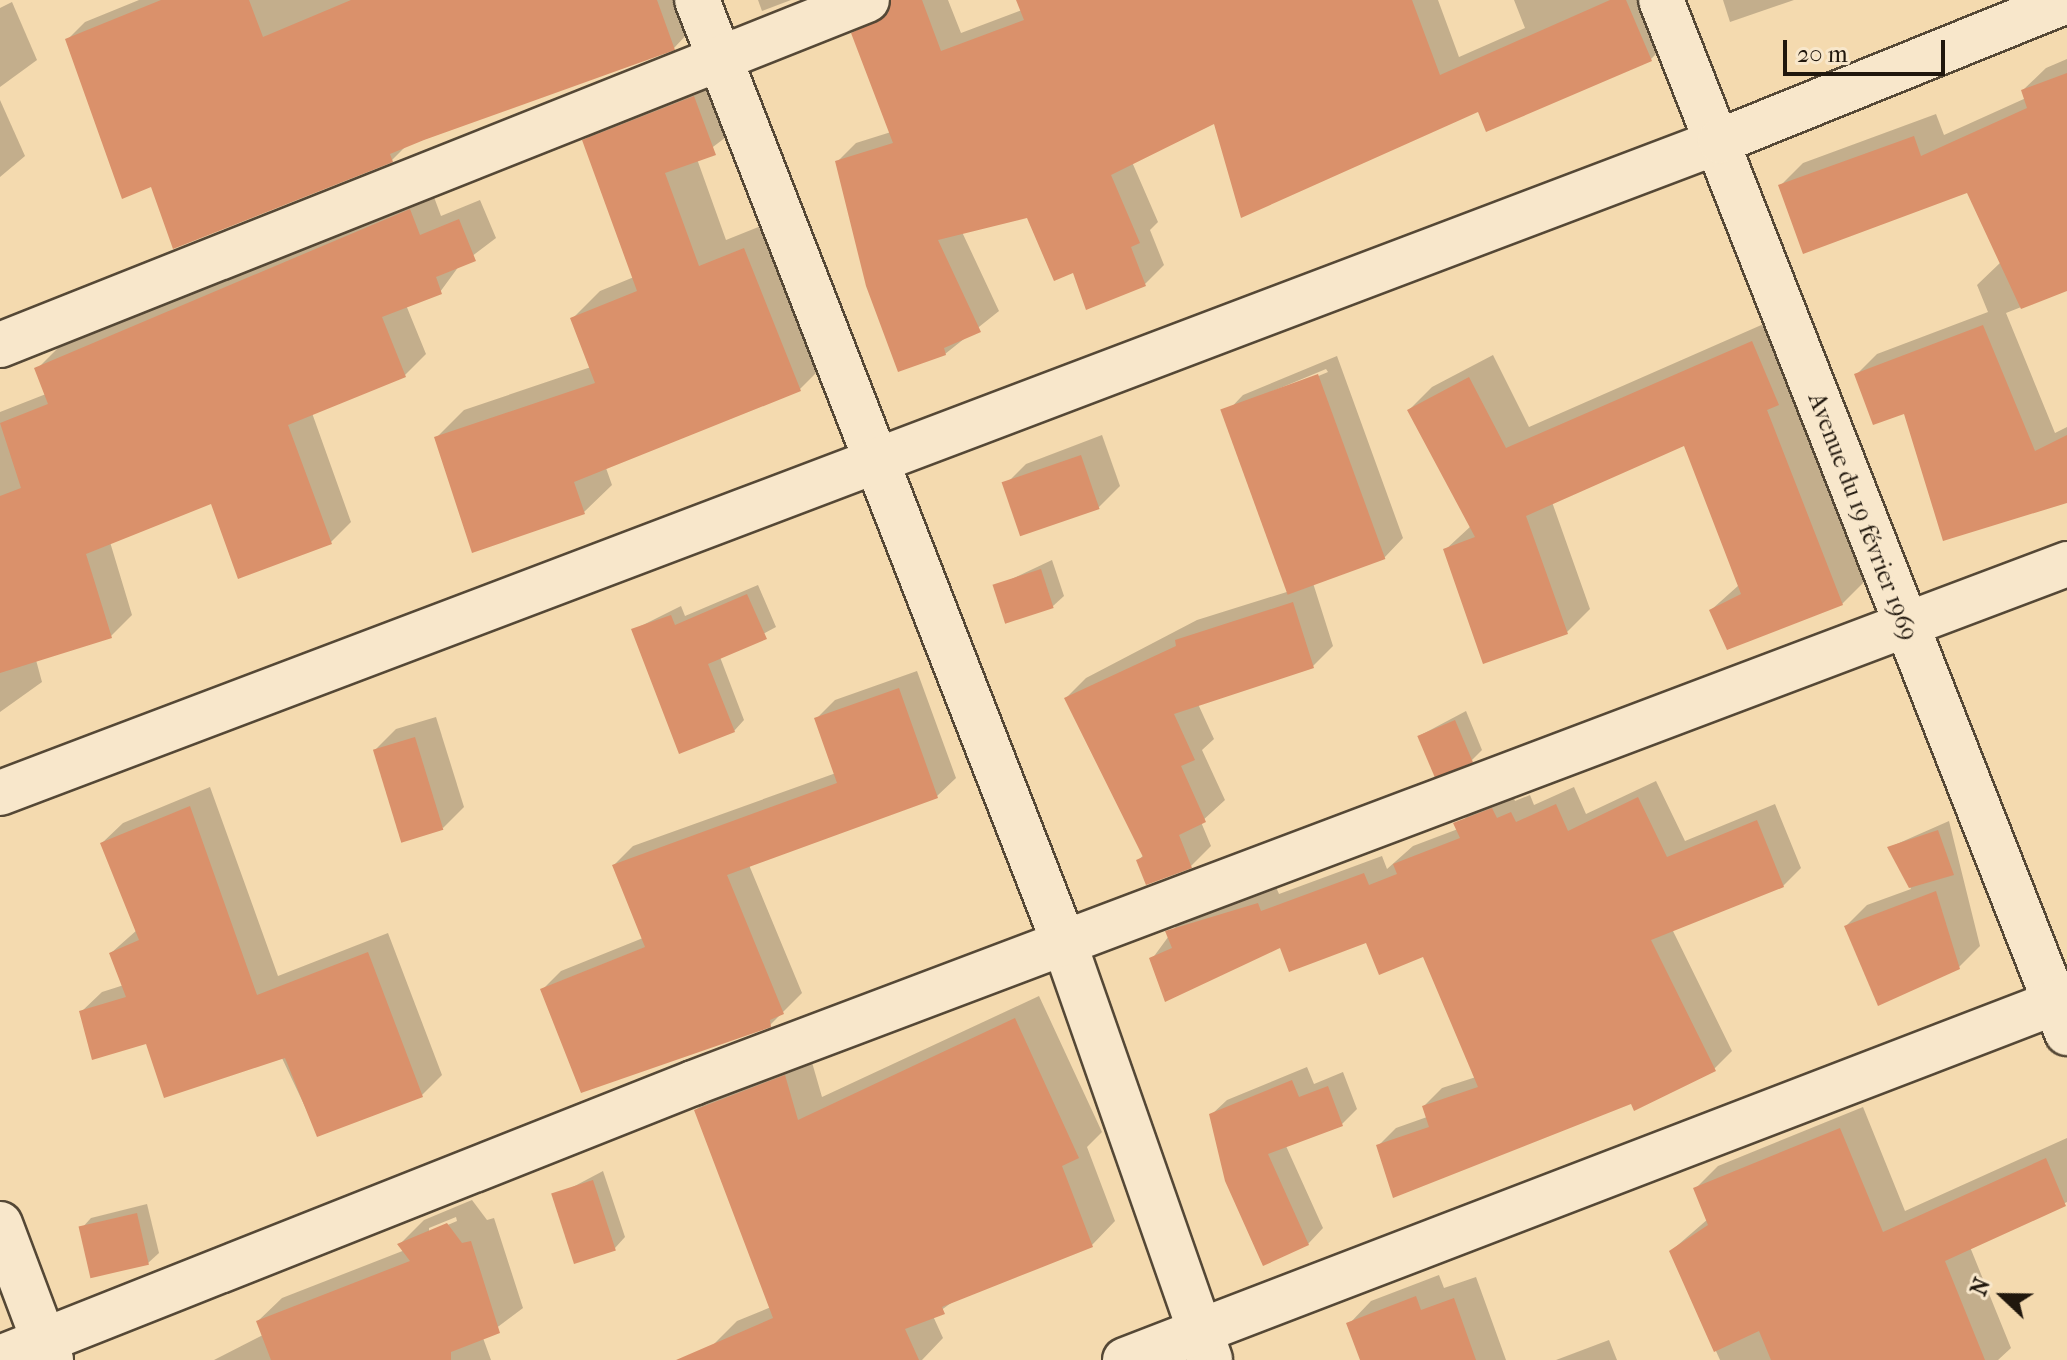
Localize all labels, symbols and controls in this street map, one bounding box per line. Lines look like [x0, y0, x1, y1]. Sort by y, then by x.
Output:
scale bar [1787, 24, 1949, 74]
text: 20 m [1797, 40, 1848, 68]
street label: Avenue du 19 février 1969 [1801, 389, 1923, 645]
north arrow [1963, 1256, 2043, 1336]
text: N [1966, 1274, 1996, 1300]

